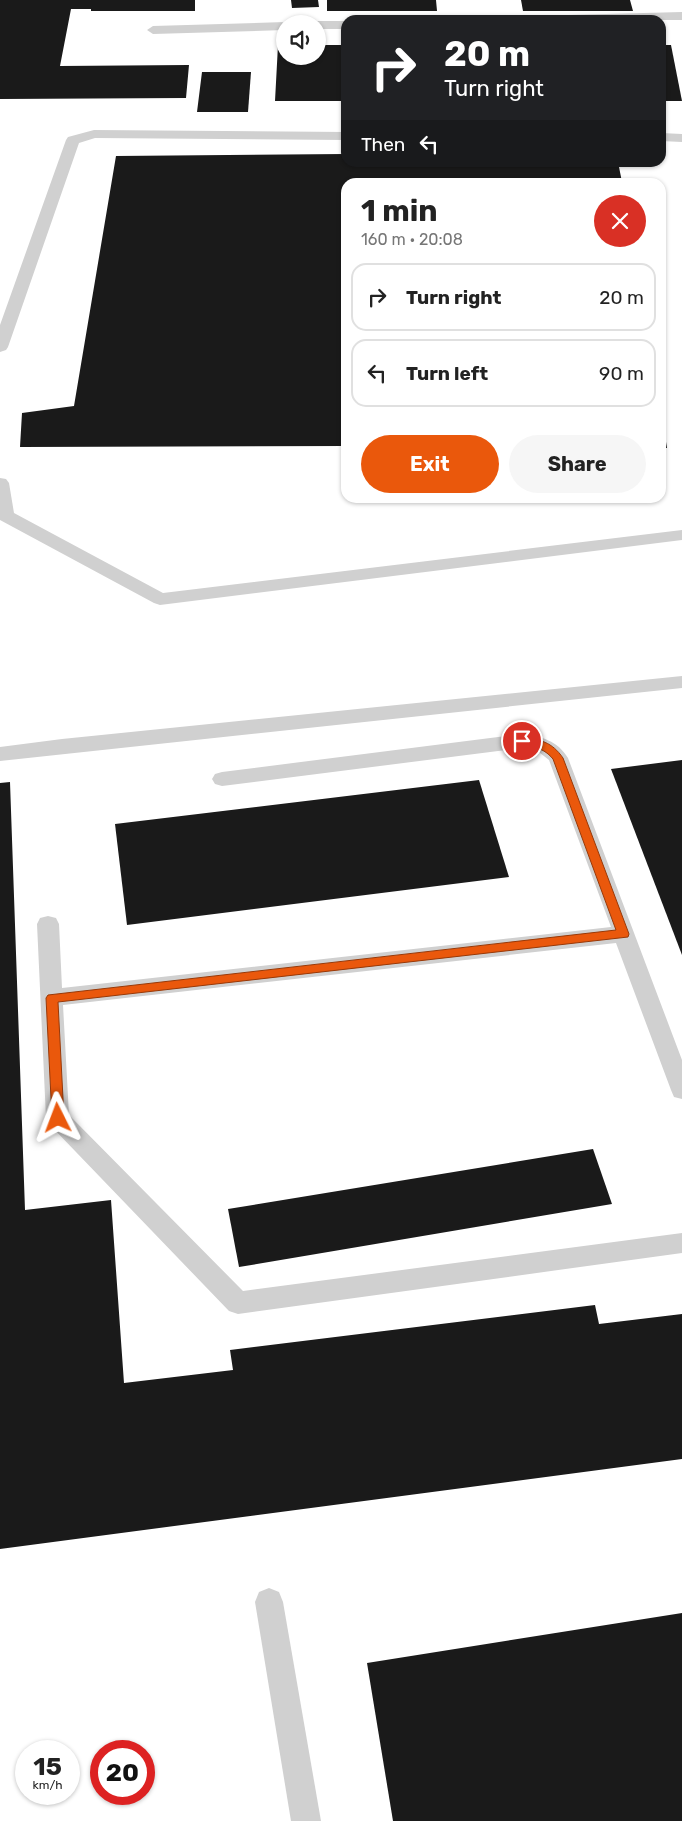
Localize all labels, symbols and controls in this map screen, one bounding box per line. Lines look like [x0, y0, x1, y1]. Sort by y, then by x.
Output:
map controls [276, 15, 326, 65]
button: sound [276, 15, 326, 65]
text: 20 m [444, 33, 530, 75]
icon: right [361, 35, 426, 100]
text: Turn right [444, 75, 544, 102]
icon: left [415, 130, 443, 158]
text: Then [361, 133, 405, 156]
text: 1 min [361, 193, 438, 229]
button: close [594, 195, 646, 247]
text: 160 m · 20:08 [361, 230, 463, 249]
icon: right [363, 283, 391, 311]
text: Turn right [406, 286, 501, 309]
text: 20 m [599, 286, 644, 309]
icon: left [363, 359, 391, 387]
text: Turn left [406, 362, 488, 385]
text: 90 m [599, 362, 644, 385]
button: Exit [361, 435, 499, 493]
button: Share [509, 435, 646, 493]
pin [501, 720, 543, 762]
icon: arrive [508, 727, 536, 755]
position arrow [31, 1091, 83, 1143]
speed limit sign: 20 [90, 1740, 155, 1805]
text: 15 [33, 1752, 62, 1781]
text: km/h [33, 1778, 62, 1792]

